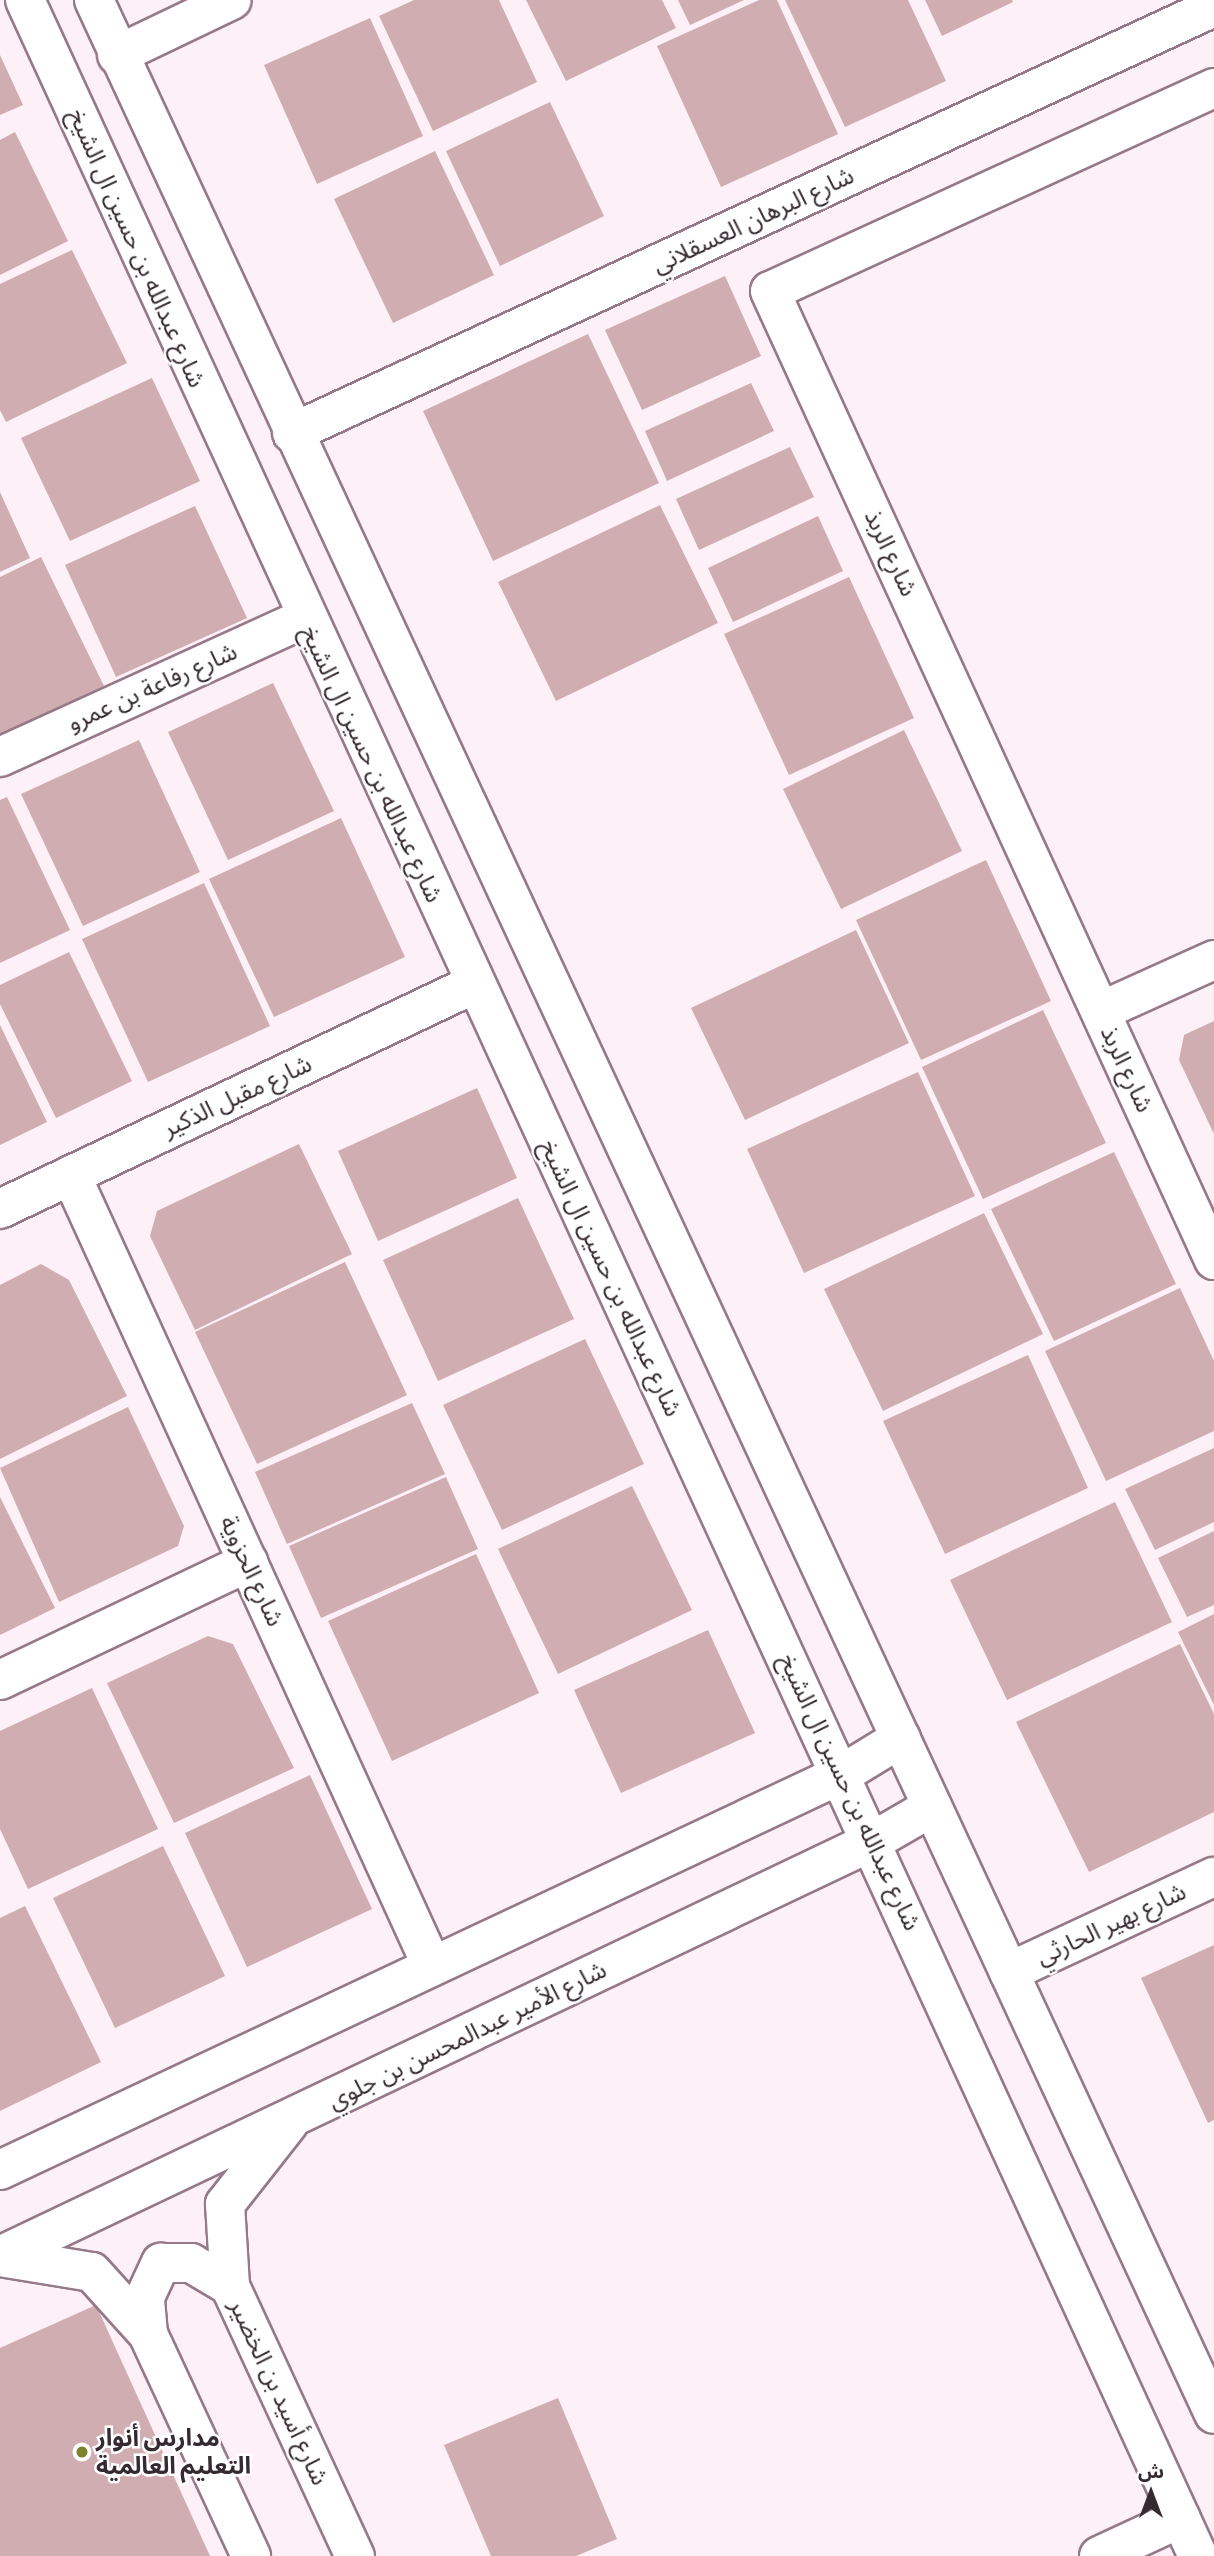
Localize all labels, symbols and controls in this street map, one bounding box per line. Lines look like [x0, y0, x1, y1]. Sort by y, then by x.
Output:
street label: شارع عبدالله بن حسين ال الشيخ [62, 104, 212, 392]
street label: شارع البرهان العسقلاني [648, 161, 858, 279]
street label: شارع الربذ [858, 505, 924, 601]
street label: شارع عبدالله بن حسين ال الشيخ [295, 621, 449, 907]
street label: شارع رفاعة بن عمرو [63, 637, 241, 737]
street label: شارع الربذ [1094, 1021, 1160, 1117]
street label: شارع مقبل الذكير [158, 1049, 316, 1143]
street label: شارع عبدالله بن حسين ال الشيخ [534, 1135, 688, 1421]
street label: شارع الحزوية [214, 1511, 290, 1631]
street label: شارع عبدالله بن حسين ال الشيخ [773, 1649, 927, 1935]
street label: شارع بهير الحارثي [1032, 1877, 1190, 1971]
street label: شارع الأمير عبدالمحسن بن جلوي [323, 1955, 611, 2115]
street label: شارع أسيد بن الخضير [223, 2294, 335, 2490]
place label: مدارس أنوار التعليم العالمية [96, 2424, 251, 2480]
marker: مدارس أنوار التعليم العالمية [74, 2444, 90, 2460]
north arrow [1116, 2458, 1186, 2528]
text: ش [1138, 2460, 1164, 2483]

